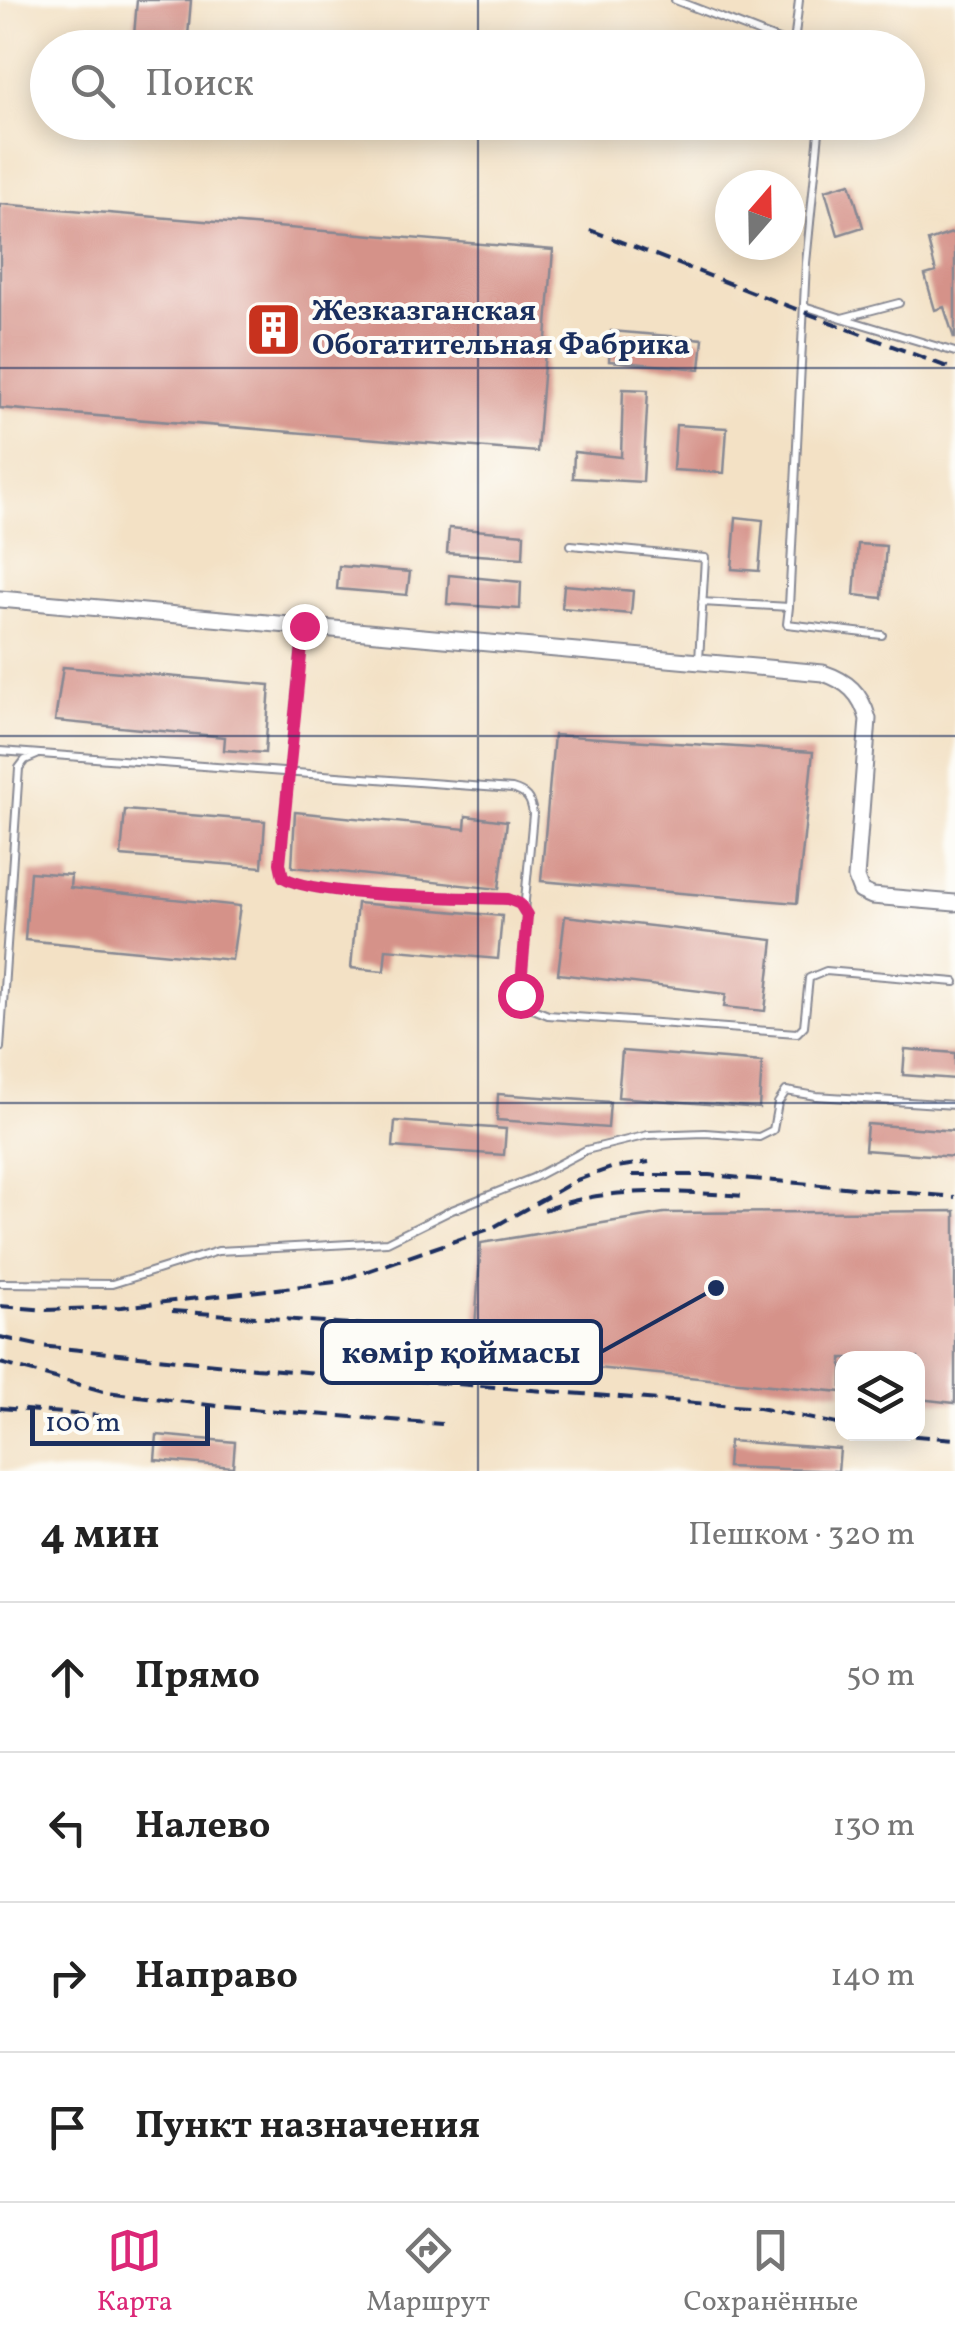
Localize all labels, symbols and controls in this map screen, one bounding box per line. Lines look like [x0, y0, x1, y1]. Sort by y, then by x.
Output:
search box [30, 30, 925, 140]
icon: search [65, 58, 120, 113]
text: Поиск [145, 59, 254, 112]
north arrow [715, 170, 805, 260]
place label: Жезказганская Обогатительная Фабрика [312, 291, 690, 367]
building icon: Жезказганская Обогатительная Фабрика [243, 299, 303, 359]
route end [282, 604, 328, 650]
route start [498, 973, 544, 1019]
callout: көмір қоймасы [322, 1321, 601, 1383]
text: көмір қоймасы [342, 1333, 580, 1377]
map controls [835, 1351, 925, 1441]
button: layers [835, 1351, 925, 1441]
scale bar [30, 1401, 210, 1446]
text: 100 m [45, 1404, 120, 1443]
text: 4 мин [40, 1507, 160, 1566]
text: Пешком · 320 m [688, 1514, 915, 1558]
icon: ahead [40, 1650, 95, 1705]
text: Прямо [135, 1651, 260, 1704]
text: 50 m [846, 1655, 915, 1699]
icon: left [40, 1800, 95, 1855]
text: Налево [135, 1801, 271, 1854]
text: 130 m [833, 1805, 915, 1849]
icon: right [40, 1950, 95, 2005]
text: Направо [135, 1951, 298, 2004]
text: 140 m [830, 1955, 915, 1999]
icon: arrive [40, 2100, 95, 2155]
text: Пункт назначения [135, 2101, 480, 2154]
tab: Карта [97, 2223, 173, 2322]
tab: Маршрут [366, 2223, 490, 2322]
tab: Сохранённые [684, 2223, 858, 2322]

